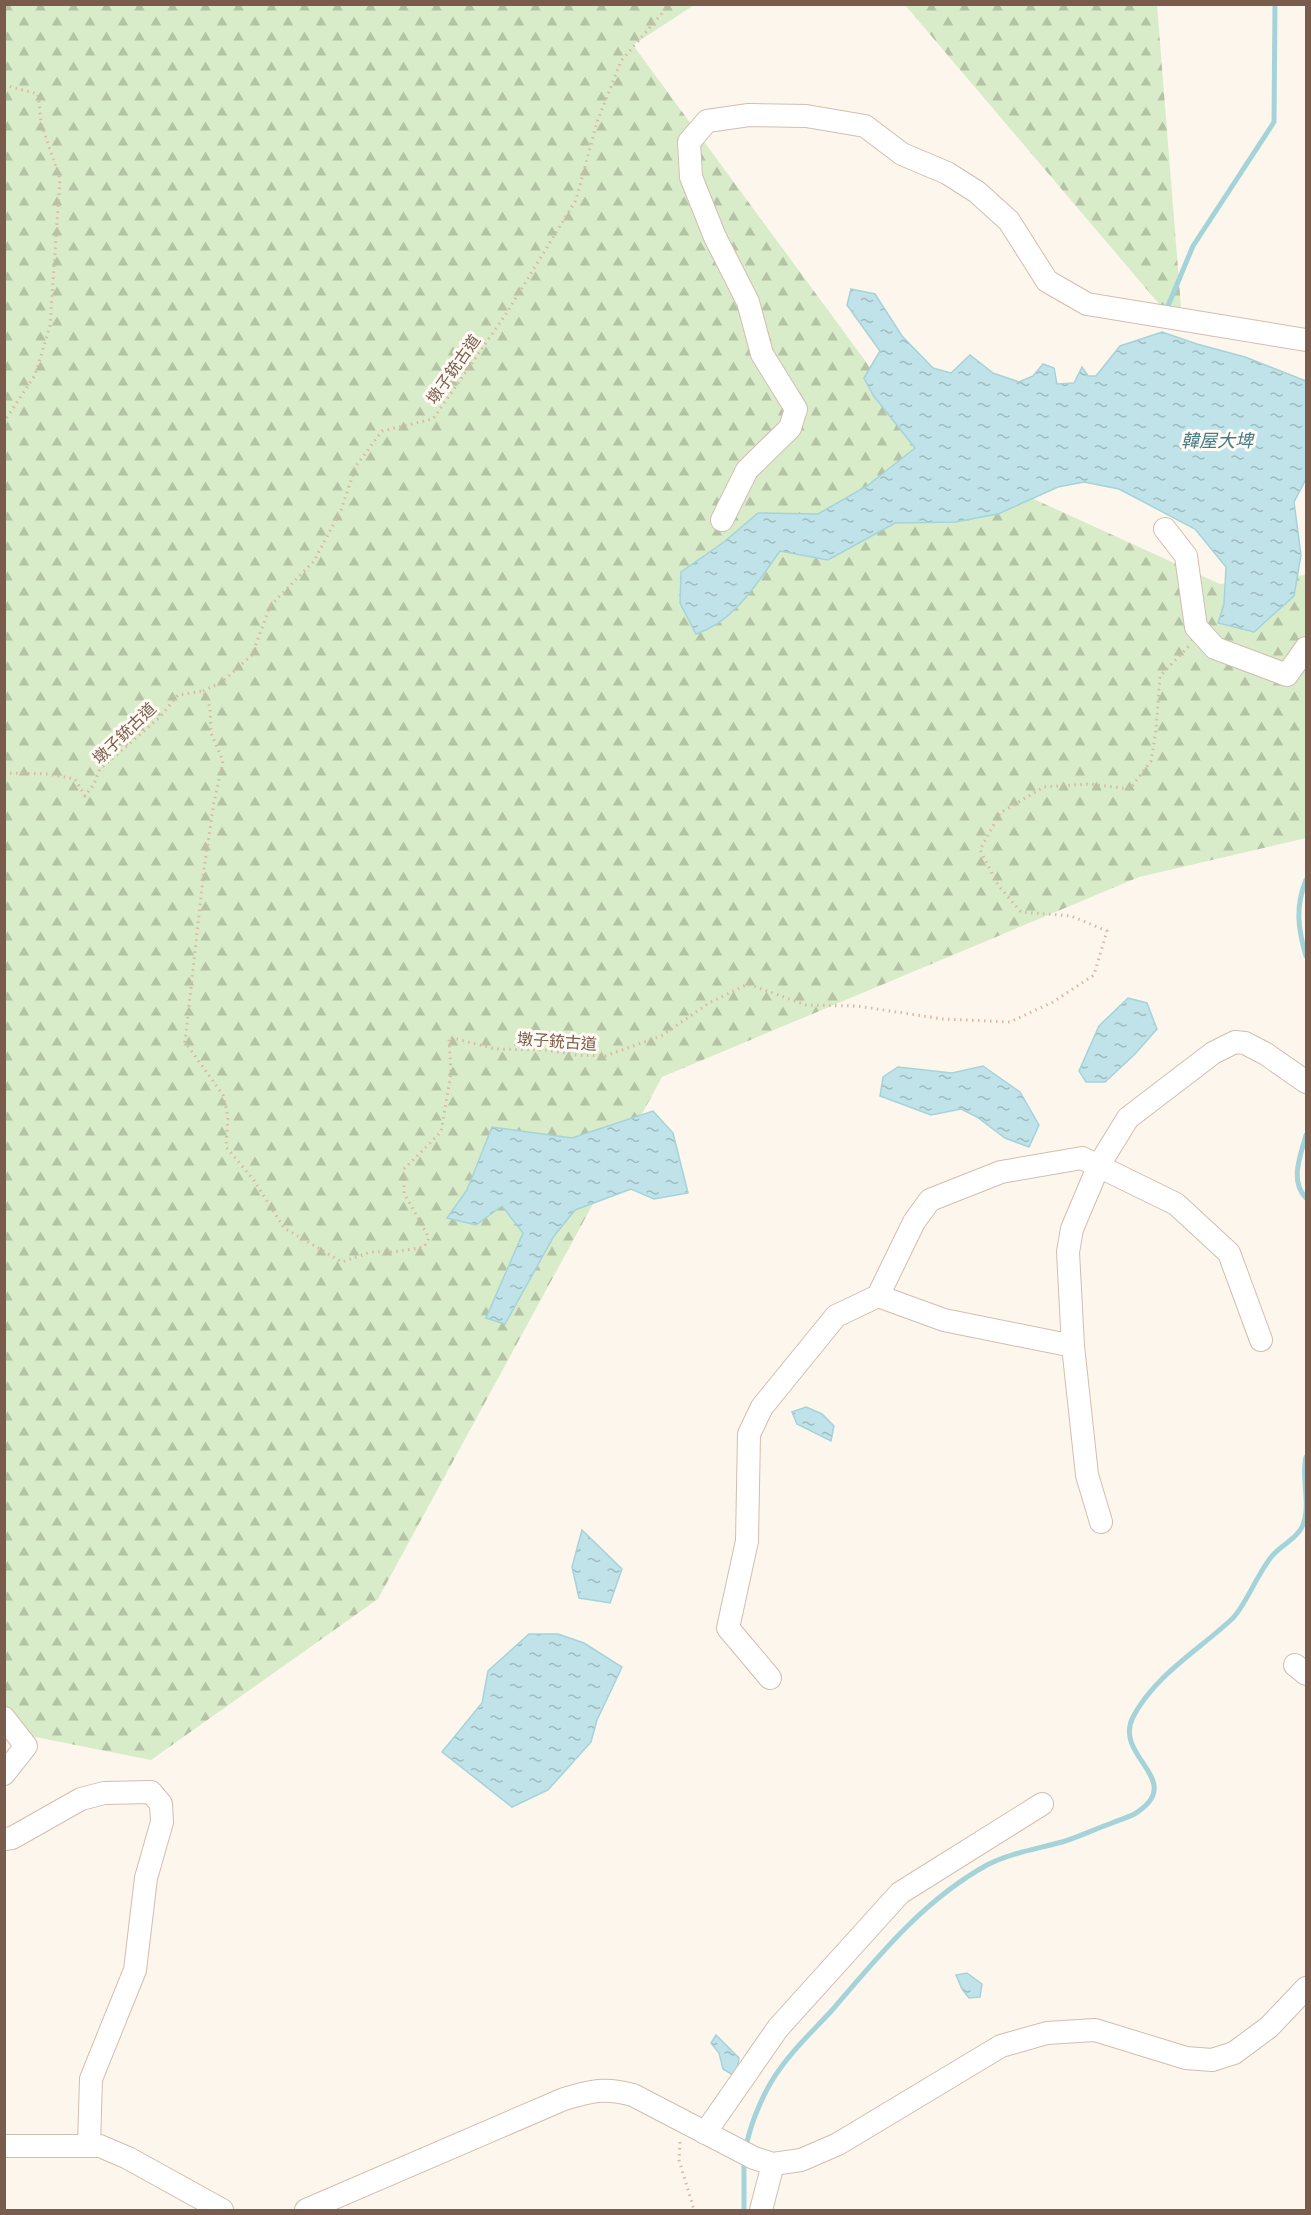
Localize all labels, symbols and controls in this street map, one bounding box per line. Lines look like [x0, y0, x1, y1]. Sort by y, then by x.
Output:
street label: 墩子銃古道 [423, 331, 484, 408]
water label: 韓屋大埤 [1181, 430, 1255, 451]
street label: 墩子銃古道 [89, 699, 160, 768]
street label: 墩子銃古道 [516, 1029, 598, 1054]

